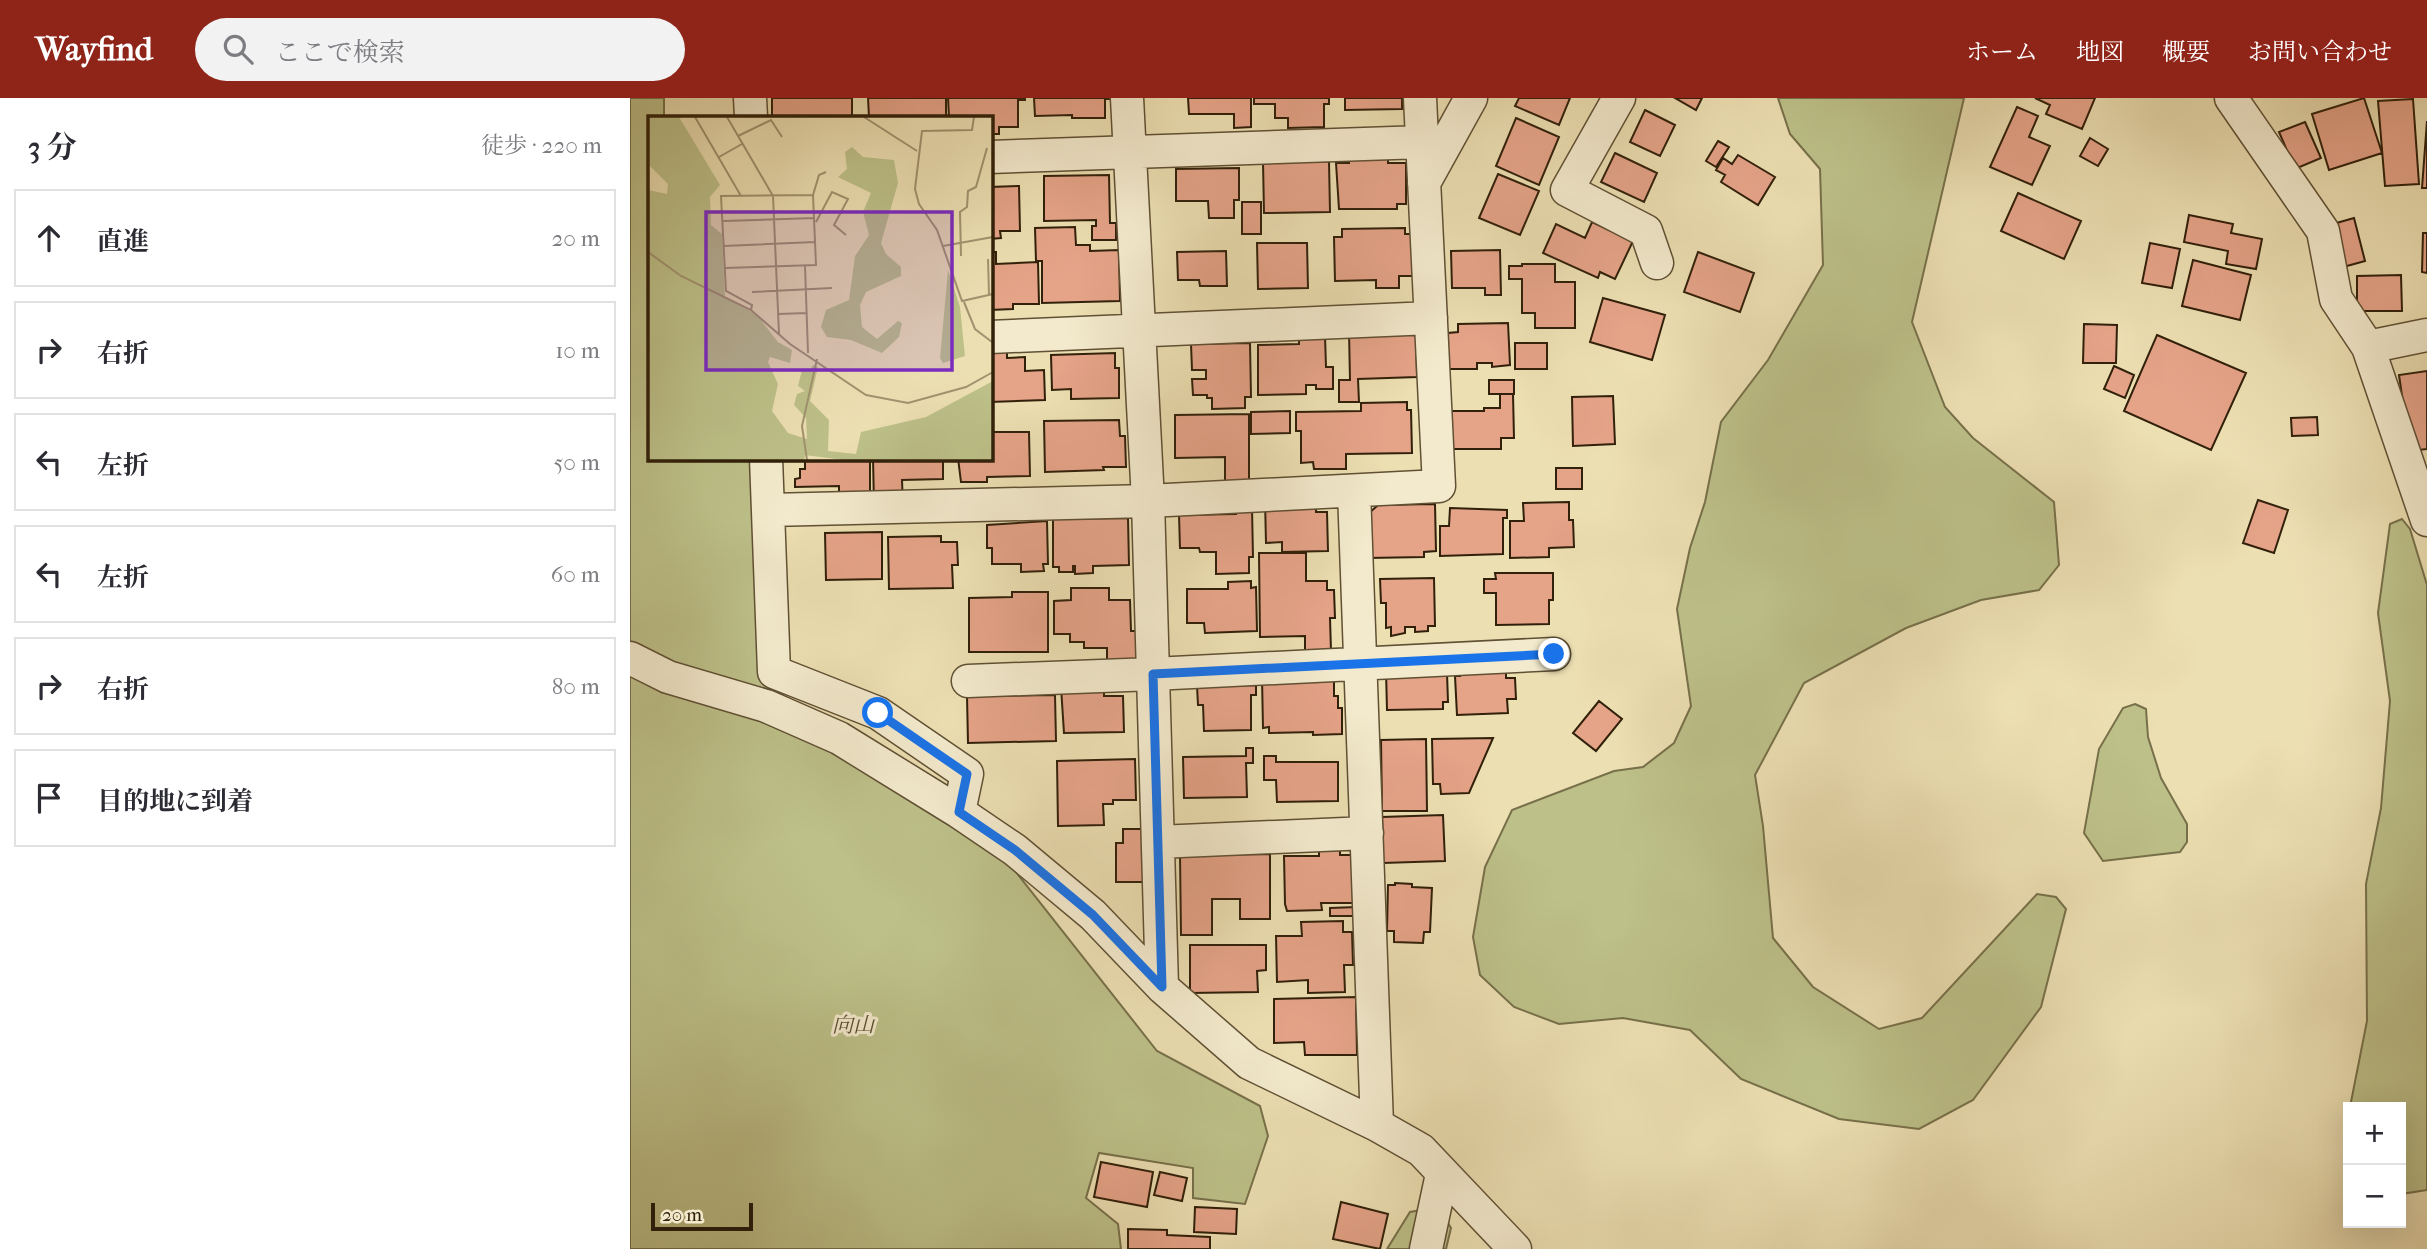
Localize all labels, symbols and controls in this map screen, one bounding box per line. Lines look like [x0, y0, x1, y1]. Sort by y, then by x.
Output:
search box [195, 18, 685, 81]
text: Wayfind [35, 30, 153, 69]
icon: search [219, 30, 257, 68]
text: ここで検索 [275, 37, 405, 68]
text: ホーム [1966, 38, 2038, 66]
text: 地図 [2076, 38, 2124, 66]
text: 概要 [2162, 38, 2210, 66]
text: お問い合わせ [2248, 38, 2392, 66]
inset map [648, 116, 992, 460]
text: 3 分 [28, 130, 77, 165]
text: 徒歩 · 220 m [481, 132, 602, 159]
icon: ahead [30, 219, 68, 257]
text: 20 m [551, 225, 600, 252]
text: 直進 [97, 226, 149, 257]
icon: right [30, 331, 68, 369]
text: 10 m [555, 337, 600, 364]
text: 右折 [97, 338, 149, 369]
icon: left [30, 443, 68, 481]
text: 50 m [553, 449, 600, 476]
text: 左折 [97, 450, 149, 481]
icon: left [30, 555, 68, 593]
text: 60 m [551, 561, 600, 588]
text: 左折 [97, 562, 149, 593]
route end [1538, 638, 1569, 669]
icon: right [30, 667, 68, 705]
text: 80 m [552, 673, 600, 700]
text: 右折 [97, 674, 149, 705]
route start [862, 697, 893, 728]
icon: arrive [30, 779, 68, 817]
text: 目的地に到着 [97, 786, 253, 817]
park label: 向山 [832, 1013, 876, 1037]
map controls [2343, 1102, 2406, 1228]
button: + [2343, 1102, 2406, 1165]
button: − [2343, 1165, 2406, 1228]
scale bar [651, 1200, 752, 1232]
text: 20 m [662, 1204, 702, 1226]

